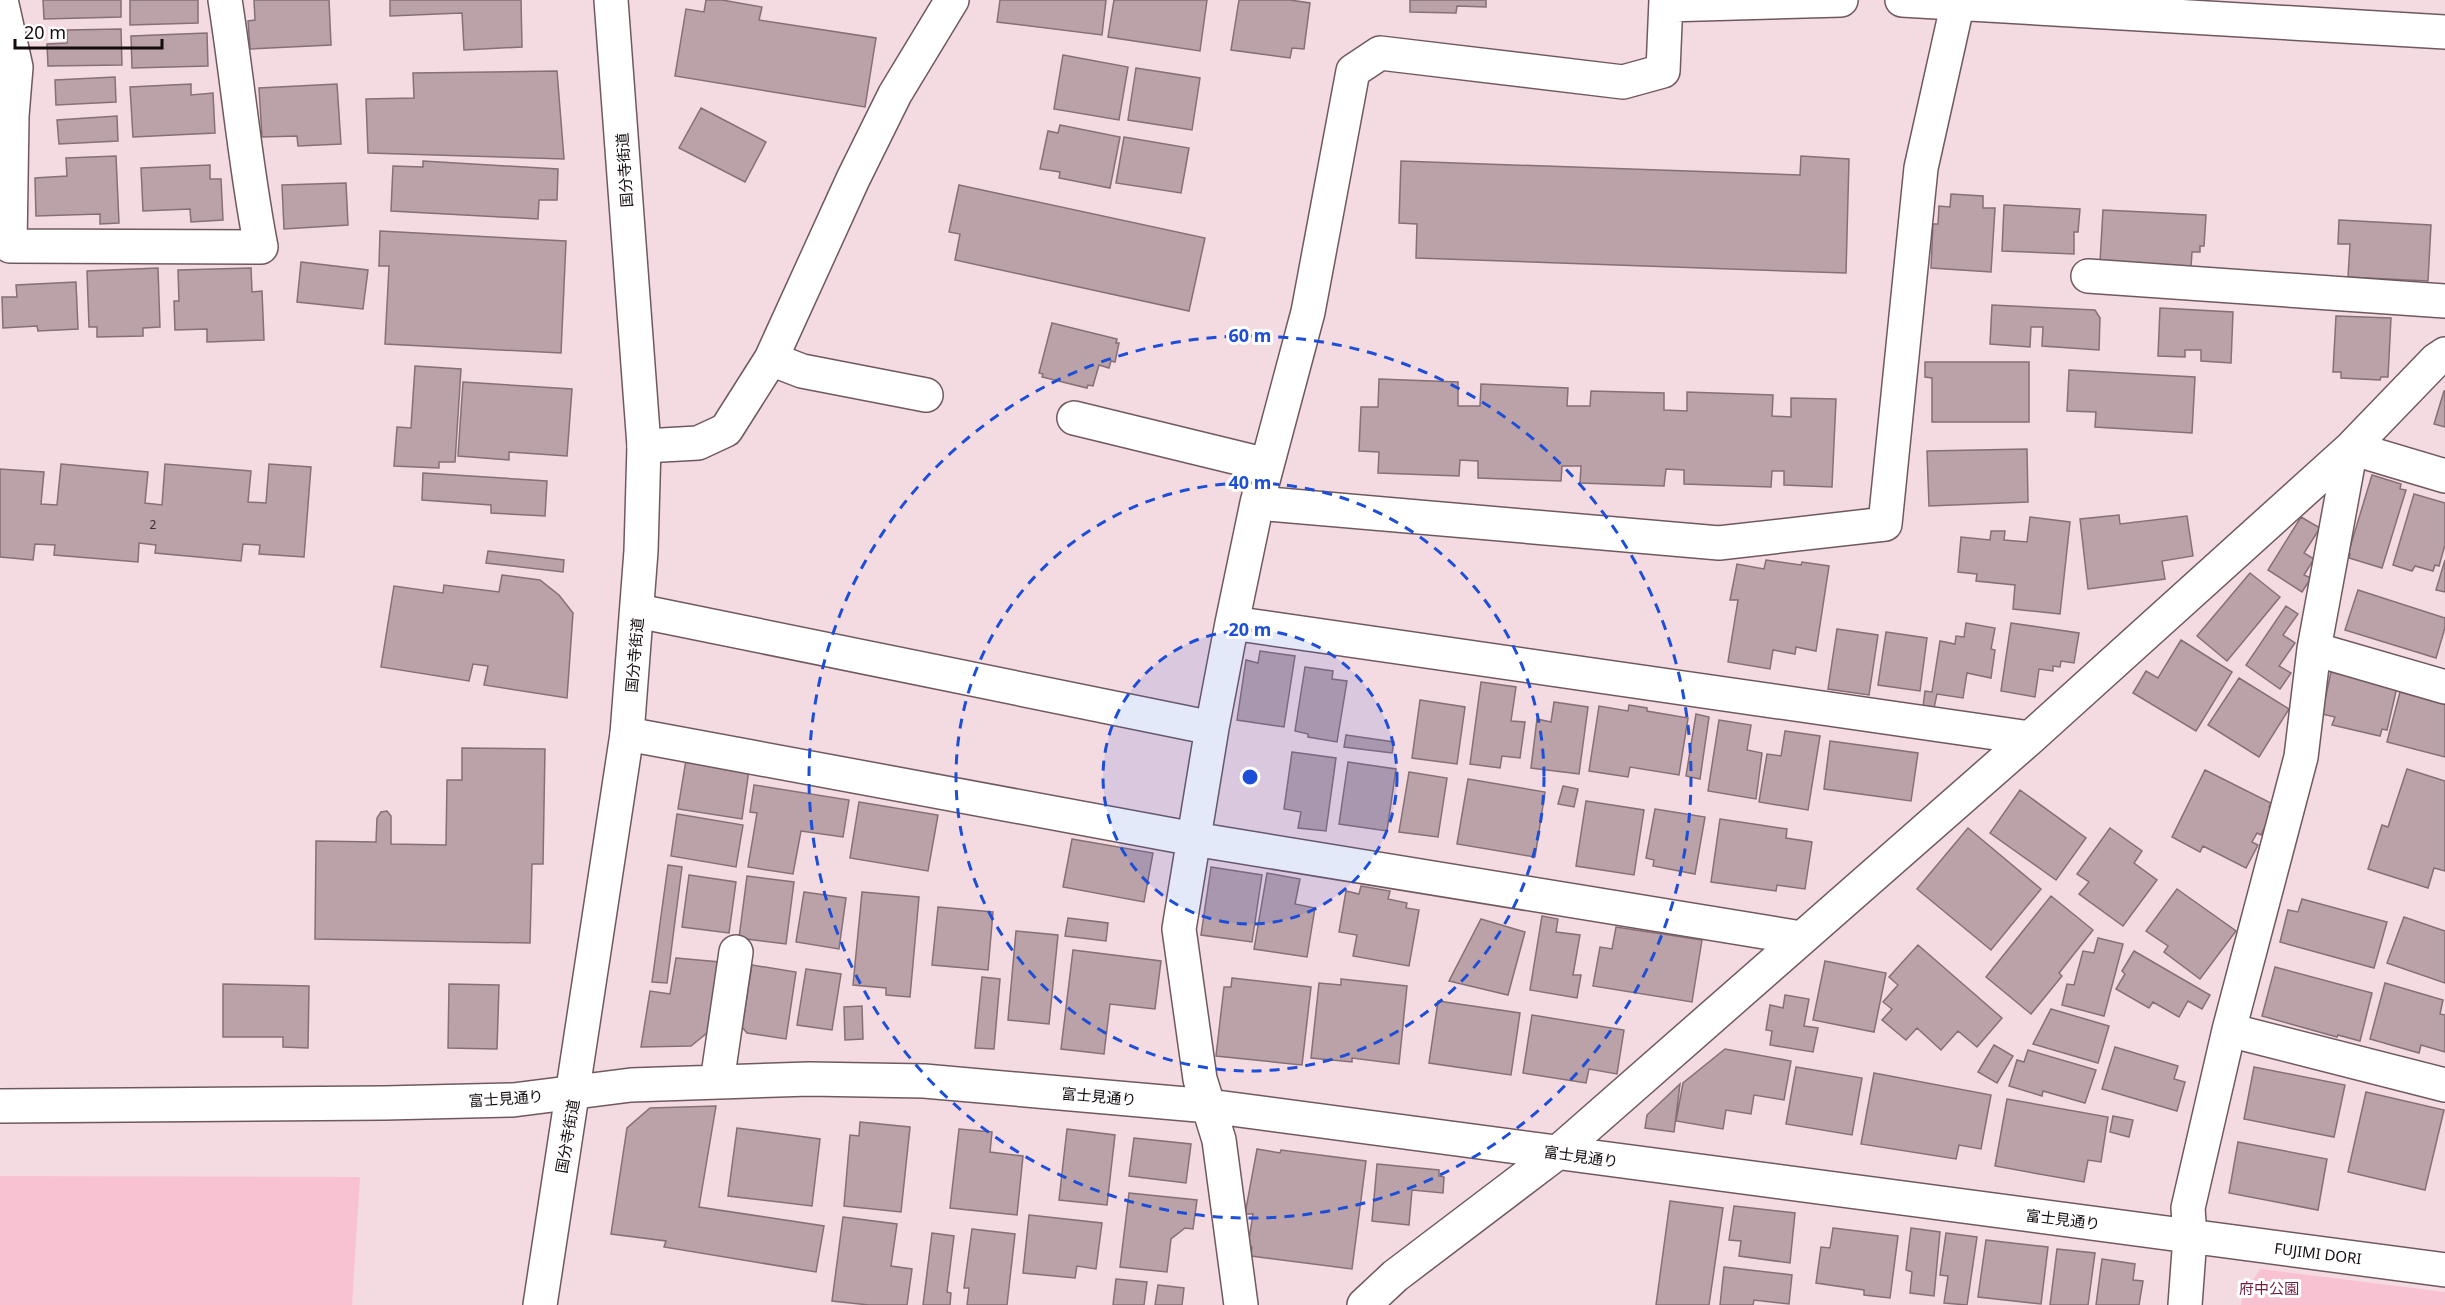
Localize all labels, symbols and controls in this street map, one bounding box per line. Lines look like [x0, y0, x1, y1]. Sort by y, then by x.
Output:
scale bar [15, 12, 162, 50]
text: 20 m [24, 20, 66, 44]
street label: 国分寺街道 [611, 132, 637, 208]
text: 60 m [1229, 323, 1271, 347]
text: 40 m [1229, 470, 1271, 494]
house number: 2 [150, 516, 157, 533]
street label: 国分寺街道 [621, 617, 647, 693]
text: 20 m [1229, 617, 1271, 641]
centre of rings [1240, 767, 1260, 787]
street label: 富士見通り [1061, 1083, 1137, 1109]
street label: 富士見通り [468, 1085, 544, 1111]
street label: 国分寺街道 [551, 1097, 583, 1175]
street label: 富士見通り [1542, 1141, 1620, 1171]
street label: 富士見通り [2025, 1205, 2101, 1233]
street label: FUJIMI DORI [2273, 1238, 2363, 1268]
park label: 府中公園 [2239, 1278, 2299, 1298]

